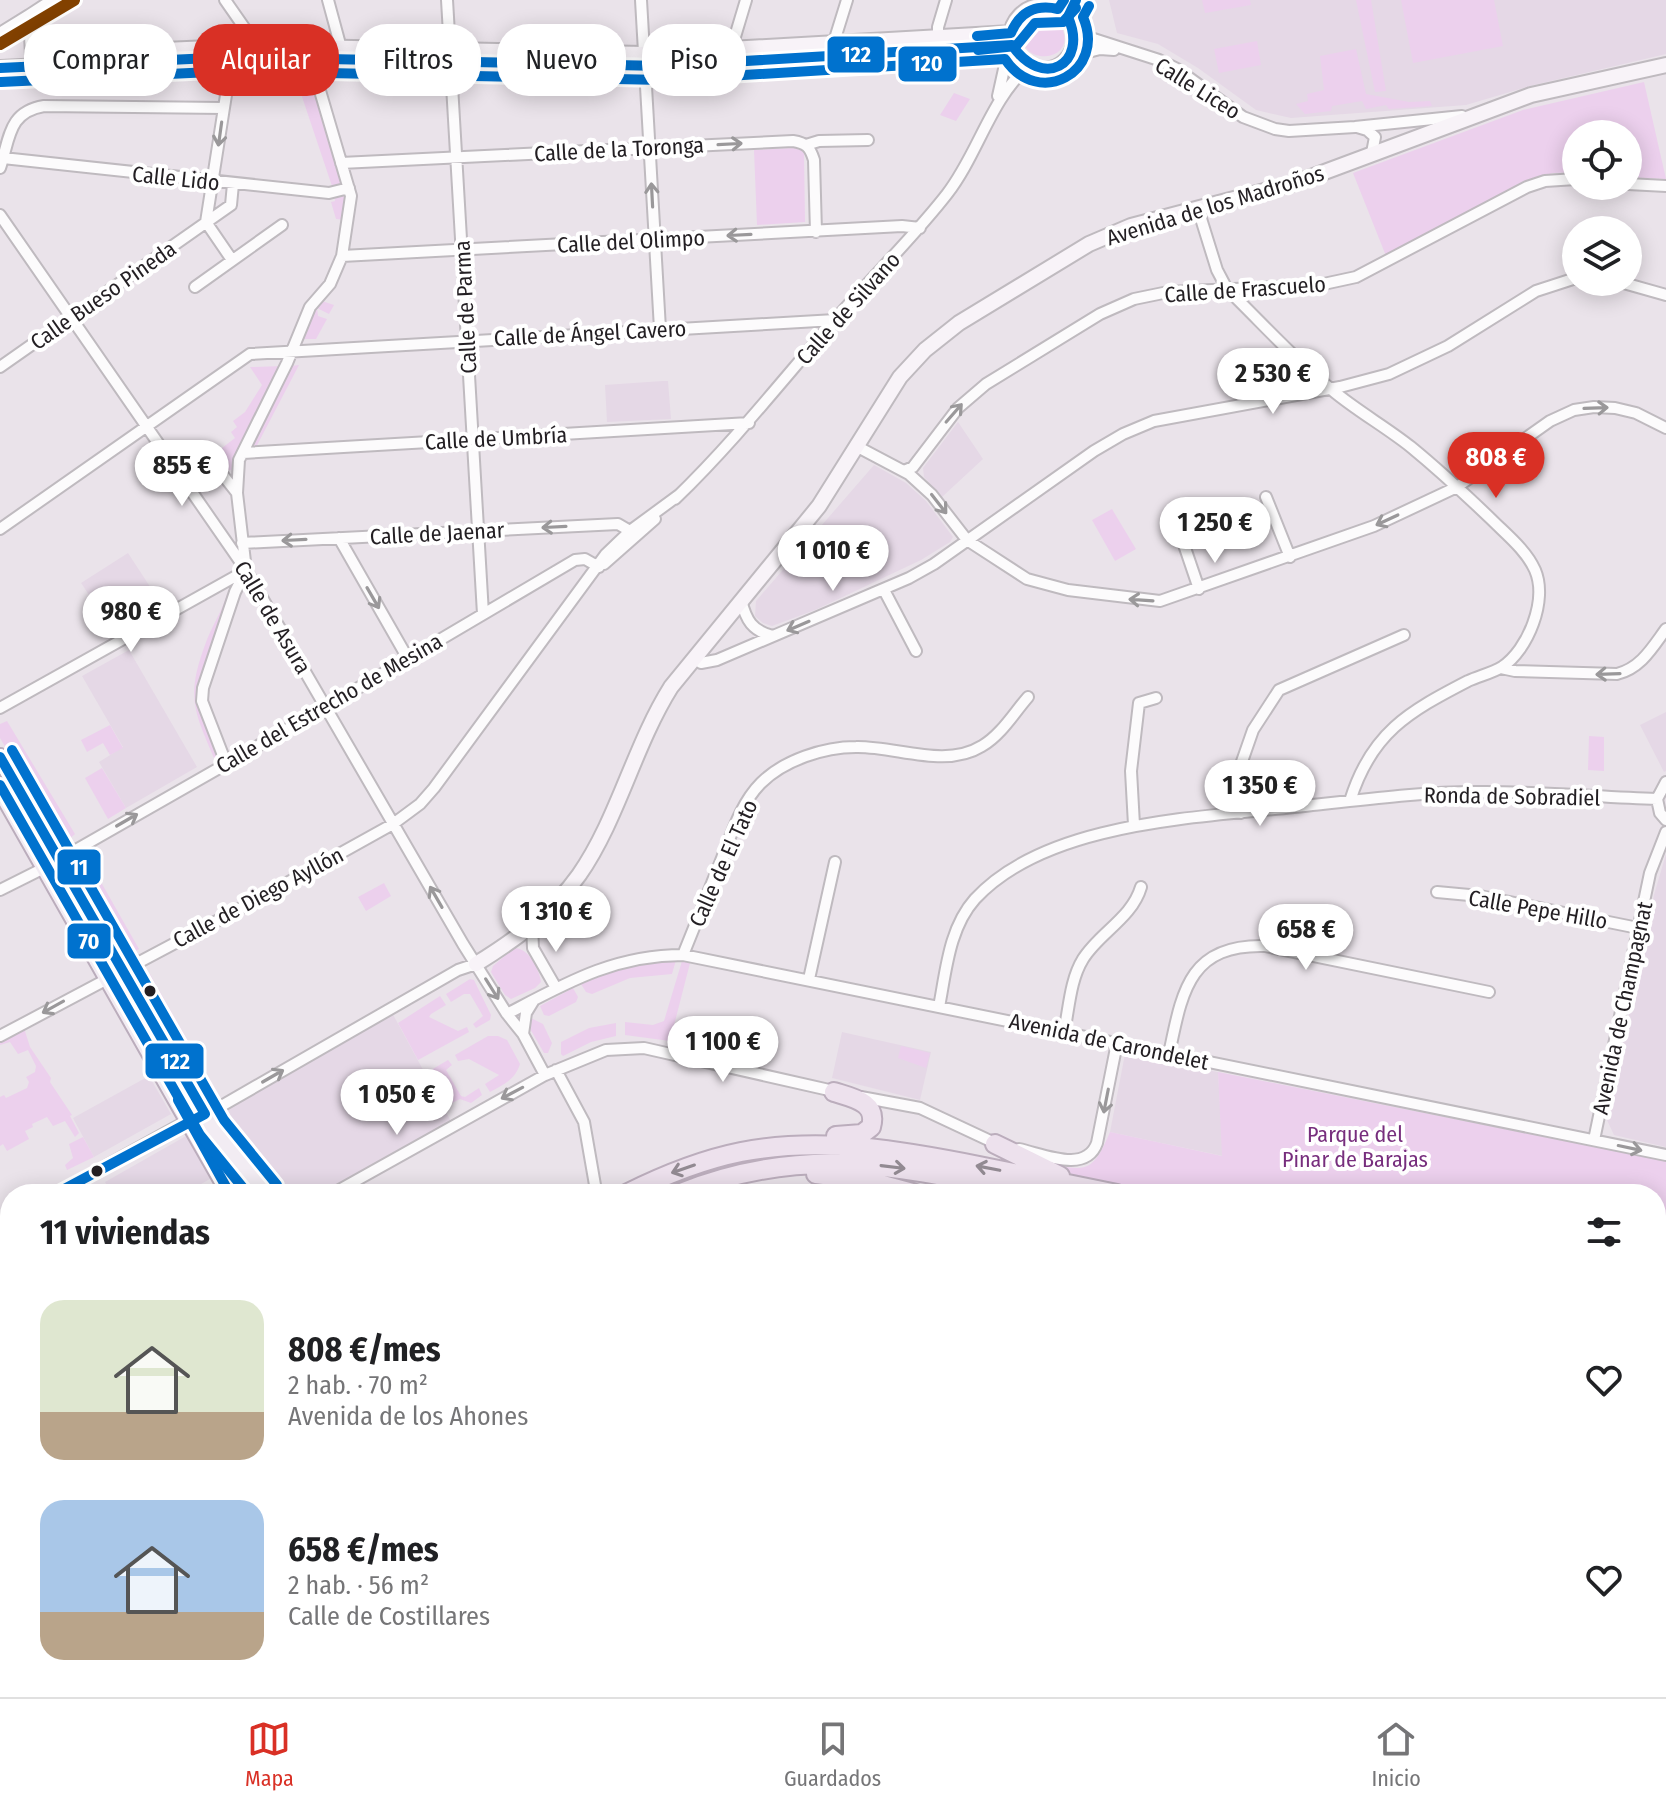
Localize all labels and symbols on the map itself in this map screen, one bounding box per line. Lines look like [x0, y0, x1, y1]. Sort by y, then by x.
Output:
line badge: 122 [826, 35, 886, 74]
text: 122 [841, 41, 871, 68]
line badge: 120 [897, 45, 958, 83]
text: 120 [911, 50, 943, 77]
street label: Calle Liceo [1150, 52, 1246, 125]
one-way arrow [212, 121, 227, 147]
street label: Calle de la Toronga [533, 132, 705, 167]
one-way arrow [716, 136, 743, 151]
street label: Calle Lido [131, 160, 221, 197]
street label: Avenida de los Madroños [1103, 160, 1327, 251]
one-way arrow [644, 182, 659, 209]
street label: Calle del Olimpo [556, 224, 706, 259]
one-way arrow [726, 228, 753, 243]
street label: Calle Bueso Pineda [25, 235, 181, 356]
street label: Calle de Parma [449, 240, 482, 374]
street label: Calle de Silvano [791, 246, 906, 370]
street label: Calle de Frascuelo [1163, 270, 1327, 309]
street label: Calle de Ángel Cavero [493, 315, 687, 352]
pin: 2 530 € [1199, 348, 1347, 416]
one-way arrow [1582, 401, 1609, 416]
one-way arrow [945, 404, 963, 424]
street label: Calle de Umbría [424, 421, 568, 456]
pin: 808 € [1440, 432, 1552, 500]
pin: 855 € [126, 440, 238, 508]
one-way arrow [930, 493, 947, 514]
pin: 1 250 € [1141, 497, 1289, 565]
one-way arrow [1375, 513, 1399, 528]
street label: Calle de Jaenar [369, 516, 505, 551]
one-way arrow [541, 519, 568, 534]
pin: 1 010 € [759, 525, 907, 593]
one-way arrow [281, 533, 308, 548]
street label: Calle de Asura [228, 556, 317, 679]
pin: 980 € [75, 586, 187, 654]
one-way arrow [365, 586, 381, 609]
one-way arrow [1128, 592, 1155, 607]
one-way arrow [786, 619, 811, 634]
street label: Calle del Estrecho de Mesina [211, 628, 447, 779]
one-way arrow [1595, 666, 1622, 681]
pin: 1 350 € [1186, 760, 1334, 828]
street label: Ronda de Sobradiel [1424, 781, 1601, 812]
street label: Calle de El Tato [683, 795, 764, 931]
one-way arrow [115, 812, 138, 828]
street label: Calle de Diego Ayllón [169, 841, 348, 954]
line badge: 11 [56, 848, 102, 886]
text: 11 [70, 854, 88, 881]
street label: Calle Pepe Hillo [1466, 884, 1609, 935]
one-way arrow [428, 886, 444, 909]
pin: 1 310 € [482, 886, 630, 954]
street label: Avenida de Champagnat [1587, 898, 1658, 1117]
pin: 658 € [1250, 904, 1362, 972]
line badge: 70 [66, 922, 112, 960]
text: 70 [78, 928, 100, 955]
one-way arrow [484, 977, 500, 1000]
unlabelled marker [142, 983, 158, 999]
one-way arrow [42, 999, 65, 1015]
street label: Avenida de Carondelet [1007, 1007, 1212, 1076]
pin: 1 100 € [649, 1016, 797, 1084]
line badge: 122 [144, 1042, 205, 1080]
text: 122 [160, 1048, 190, 1075]
one-way arrow [261, 1068, 284, 1084]
pin: 1 050 € [323, 1069, 471, 1137]
one-way arrow [501, 1085, 525, 1101]
one-way arrow [1098, 1088, 1113, 1113]
park label: Parque del Pinar de Barajas [1282, 1121, 1428, 1173]
one-way arrow [1616, 1141, 1642, 1156]
one-way arrow [880, 1160, 905, 1175]
one-way arrow [976, 1160, 1002, 1175]
unlabelled marker [89, 1163, 105, 1179]
one-way arrow [671, 1163, 696, 1178]

